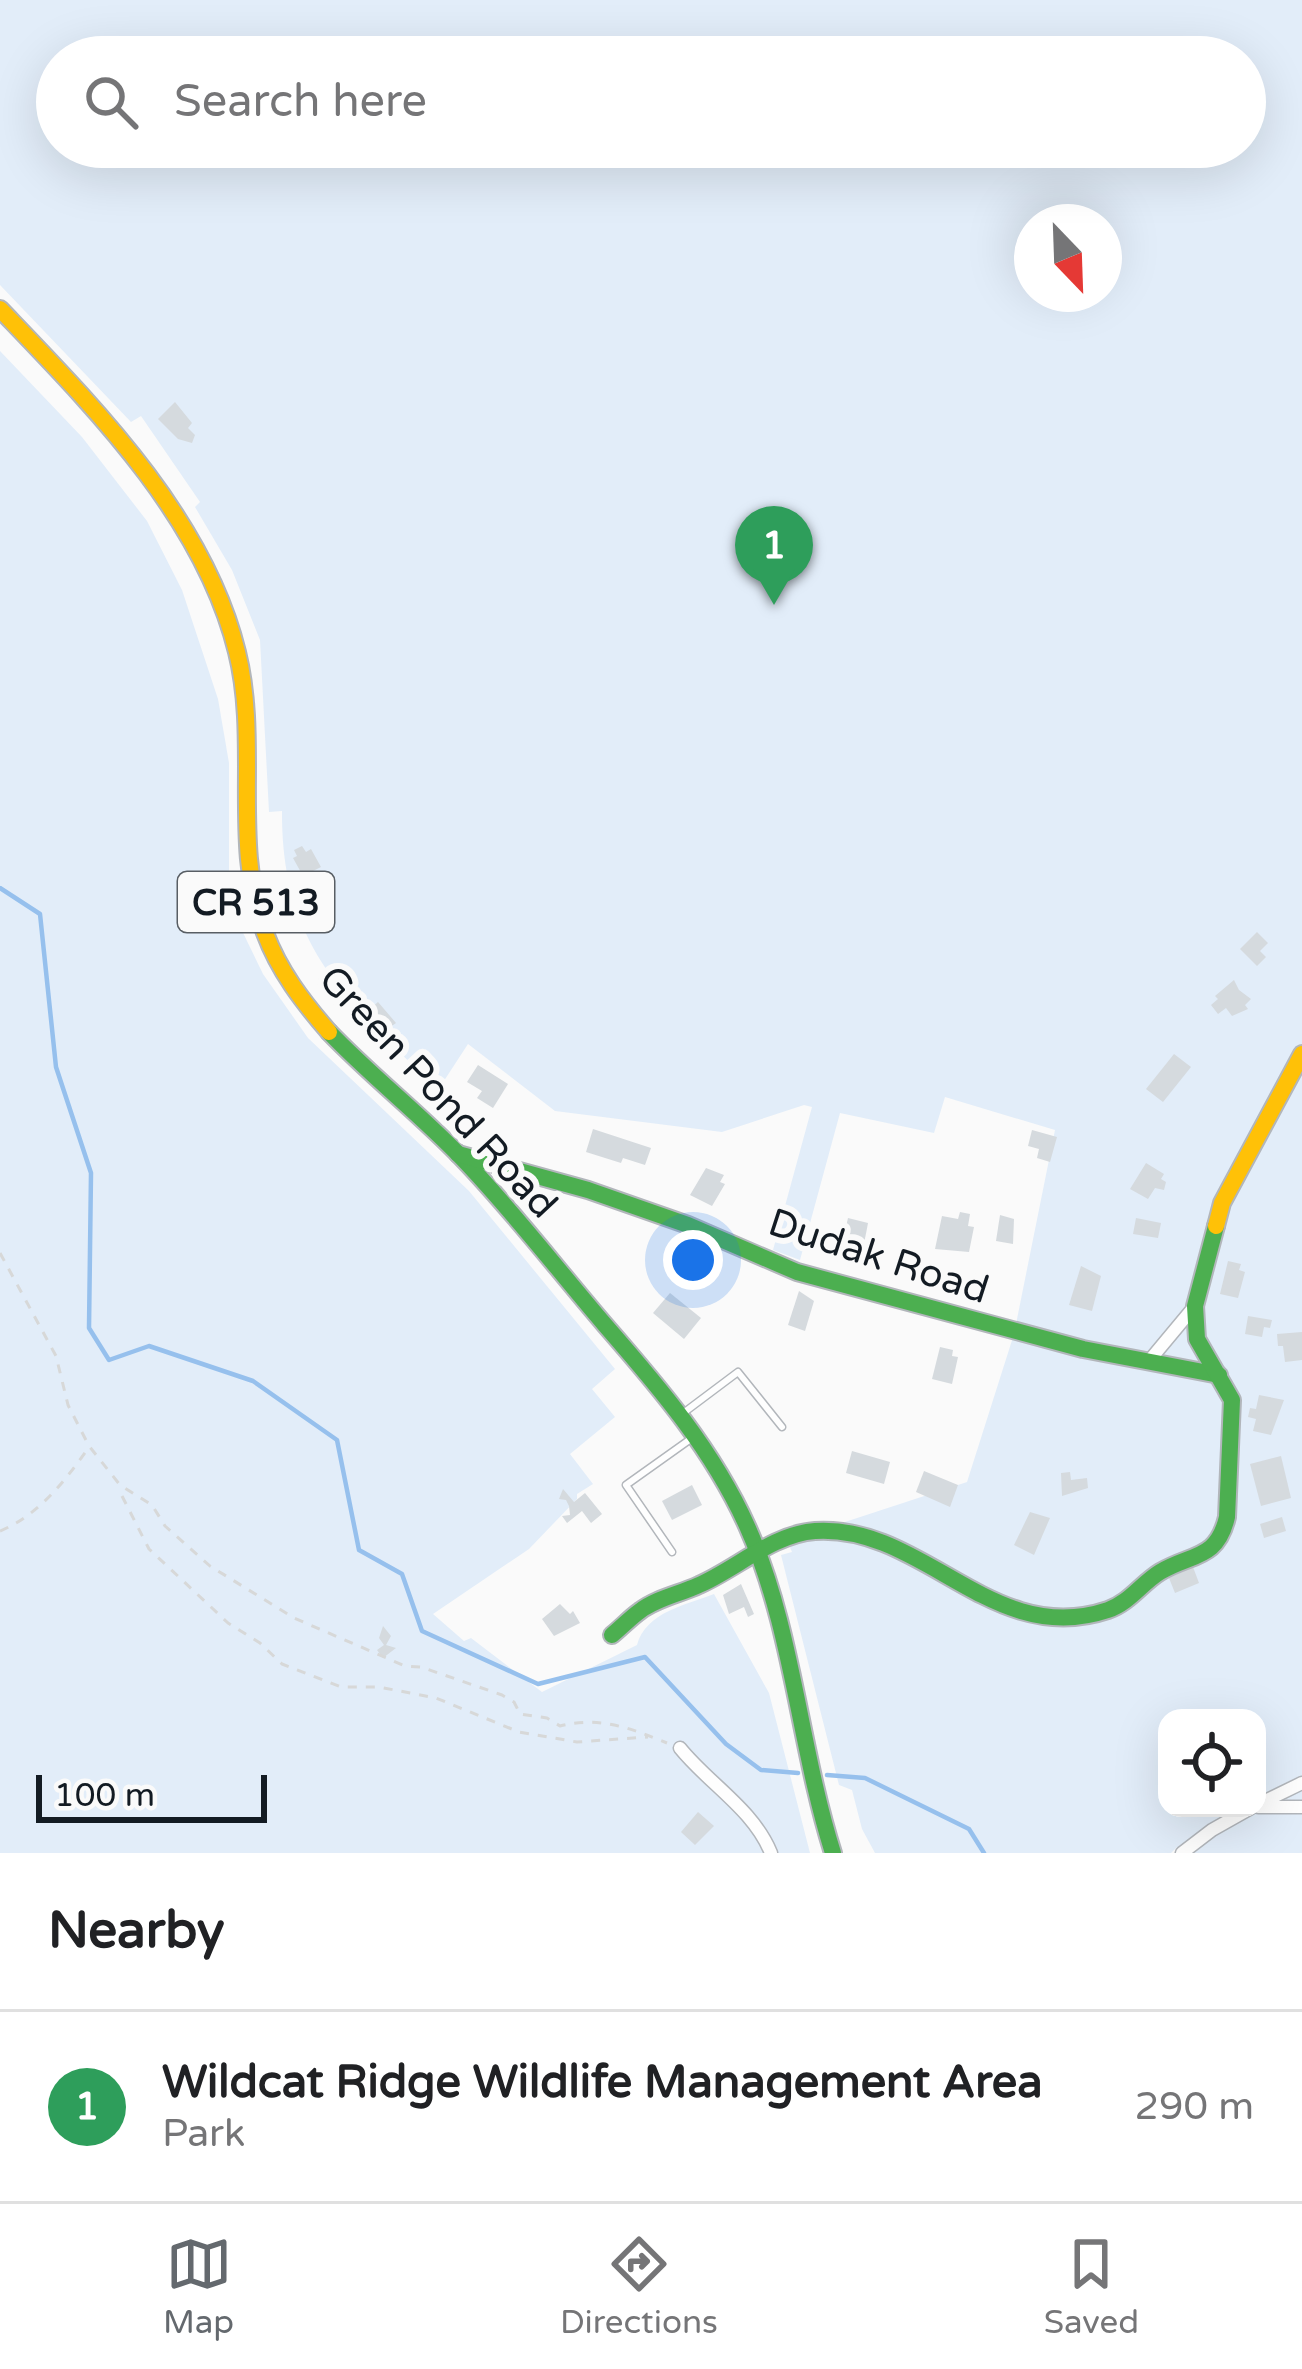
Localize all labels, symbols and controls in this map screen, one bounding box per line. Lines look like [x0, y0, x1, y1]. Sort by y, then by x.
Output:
search box [36, 36, 1266, 168]
icon: search [78, 69, 144, 135]
text: Search here [174, 75, 427, 129]
north arrow [1014, 204, 1122, 312]
pin: 1 [735, 506, 813, 605]
road number: CR 513 [178, 872, 334, 932]
street label: Green Pond Road [309, 956, 567, 1228]
street label: Dudak Road [763, 1199, 995, 1314]
your location [663, 1230, 723, 1290]
map controls [1158, 1709, 1266, 1817]
button: locate [1158, 1709, 1266, 1817]
scale bar [36, 1769, 267, 1822]
text: 100 m [54, 1776, 155, 1815]
text: Nearby [48, 1900, 225, 1962]
text: Wildcat Ridge Wildlife Management Area [162, 2056, 1042, 2110]
text: 1 [75, 2083, 99, 2130]
text: 290 m [1135, 2083, 1254, 2130]
text: Park [162, 2110, 245, 2157]
tab: Map [163, 2231, 234, 2342]
tab: Directions [560, 2231, 718, 2342]
tab: Saved [1044, 2231, 1139, 2342]

